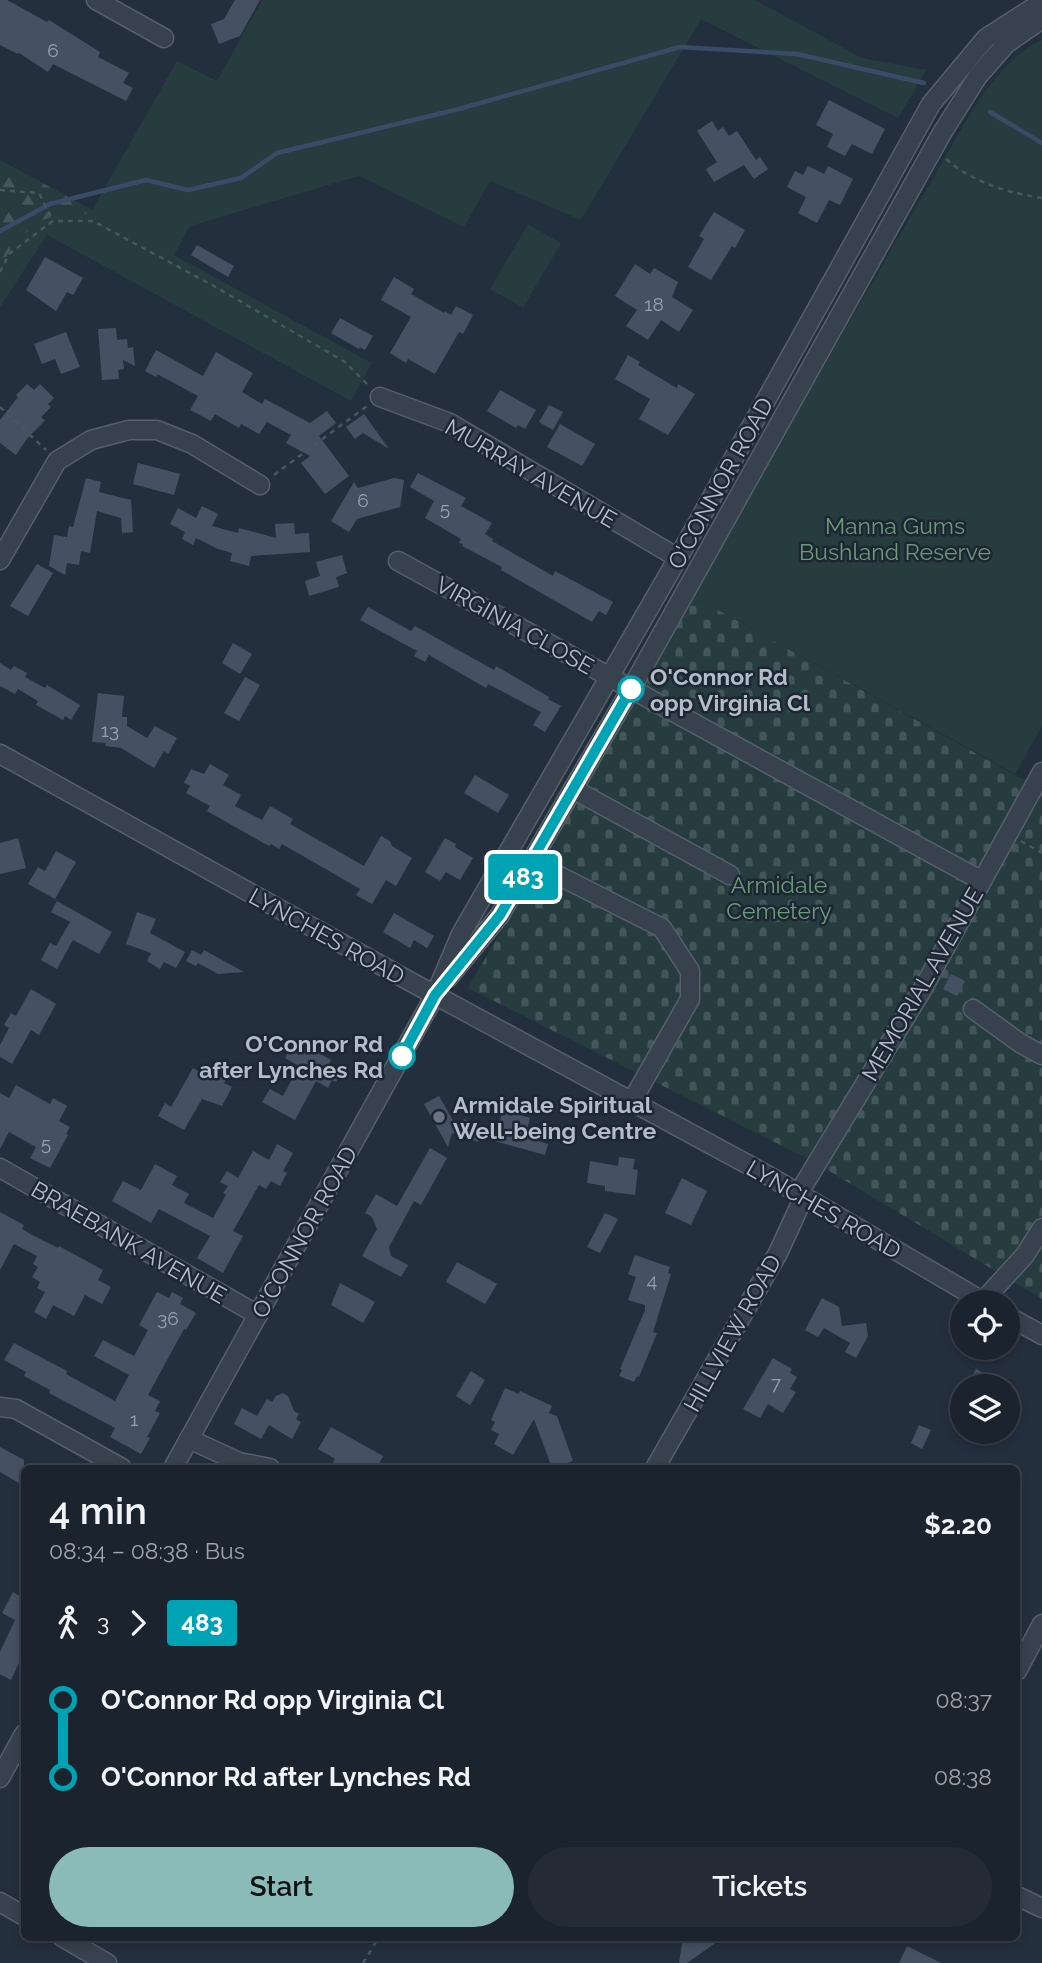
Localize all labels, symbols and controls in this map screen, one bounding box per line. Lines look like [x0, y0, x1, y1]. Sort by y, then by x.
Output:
house number: 6 [47, 39, 59, 61]
house number: 18 [644, 293, 664, 315]
street label: O'CONNOR ROAD [662, 392, 778, 574]
street label: MURRAY AVENUE [440, 413, 622, 533]
house number: 6 [357, 489, 369, 511]
house number: 5 [440, 497, 450, 519]
park label: Manna Gums Bushland Reserve [799, 512, 991, 565]
street label: VIRGINIA CLOSE [431, 570, 599, 680]
place label: O'Connor Rd opp Virginia Cl [650, 663, 811, 716]
marker: O'Connor Rd opp Virginia Cl [618, 676, 644, 702]
house number: 13 [101, 719, 119, 741]
line badge: 483 [483, 854, 563, 900]
text: 483 [502, 862, 544, 891]
park label: Armidale Cemetery [726, 871, 832, 924]
street label: LYNCHES ROAD [244, 882, 410, 990]
street label: MEMORIAL AVENUE [856, 883, 988, 1085]
place label: O'Connor Rd after Lynches Rd [199, 1030, 383, 1083]
marker: O'Connor Rd after Lynches Rd [389, 1043, 415, 1069]
place label: Armidale Spiritual Well-being Centre [453, 1091, 657, 1144]
marker: Armidale Spiritual Well-being Centre [431, 1109, 447, 1125]
house number: 5 [41, 1132, 51, 1154]
street label: O'CONNOR ROAD [246, 1141, 362, 1323]
street label: LYNCHES ROAD [742, 1154, 906, 1264]
street label: BRAEBANK AVENUE [27, 1175, 231, 1309]
street label: HILLVIEW ROAD [678, 1250, 786, 1416]
house number: 4 [647, 1269, 657, 1291]
map controls [950, 1290, 1020, 1444]
button: locate [950, 1290, 1020, 1360]
house number: 36 [157, 1307, 179, 1329]
house number: 7 [771, 1372, 781, 1394]
button: layers [950, 1374, 1020, 1444]
house number: 1 [130, 1408, 138, 1430]
text: 4 min [49, 1488, 147, 1533]
text: $2.20 [924, 1510, 992, 1540]
text: 08:34 – 08:38 · Bus [49, 1537, 245, 1564]
icon: walk [49, 1604, 87, 1642]
icon: forward [119, 1604, 157, 1642]
text: 483 [181, 1608, 223, 1637]
text: 3 [97, 1609, 109, 1636]
text: O'Connor Rd opp Virginia Cl [101, 1685, 444, 1715]
text: 08:37 [935, 1686, 992, 1713]
text: O'Connor Rd after Lynches Rd [101, 1762, 471, 1792]
text: 08:38 [934, 1763, 992, 1790]
button: Start [49, 1847, 514, 1927]
button: Tickets [528, 1847, 992, 1927]

